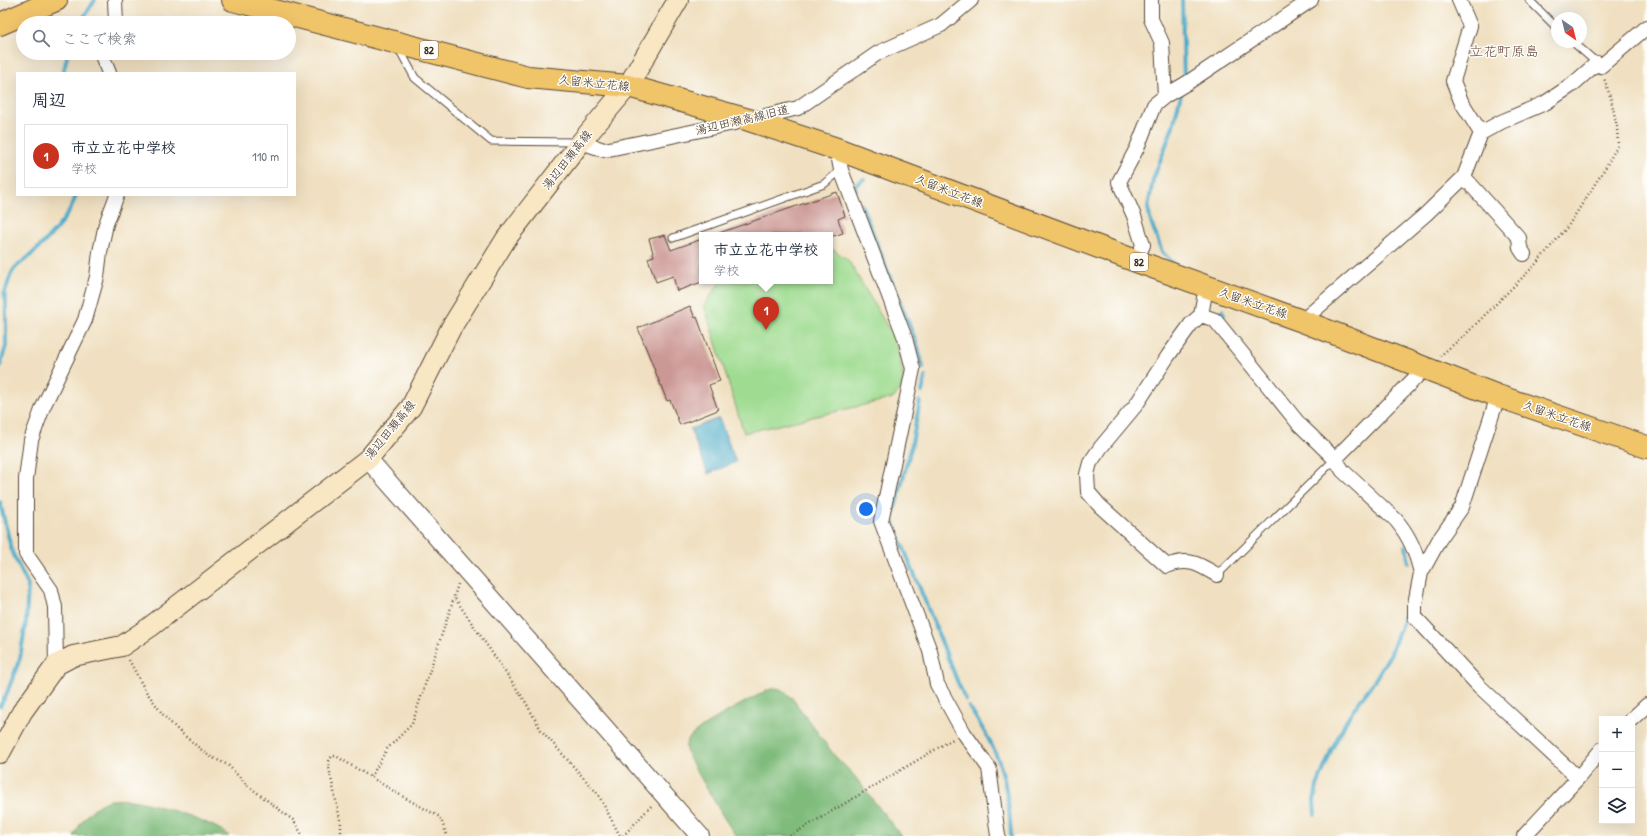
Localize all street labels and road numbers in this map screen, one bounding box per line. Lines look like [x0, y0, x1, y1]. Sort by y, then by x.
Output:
road number: 82 [420, 41, 438, 59]
street label: 久留米立花線 [557, 70, 631, 95]
street label: 湯辺田瀬高線旧道 [693, 100, 791, 139]
street label: 湯辺田瀬高線 [538, 126, 595, 193]
street label: 久留米立花線 [913, 170, 986, 211]
road number: 82 [1130, 253, 1148, 271]
street label: 久留米立花線 [1216, 283, 1290, 322]
street label: 湯辺田瀬高線 [360, 396, 419, 463]
street label: 久留米立花線 [1520, 396, 1594, 435]

